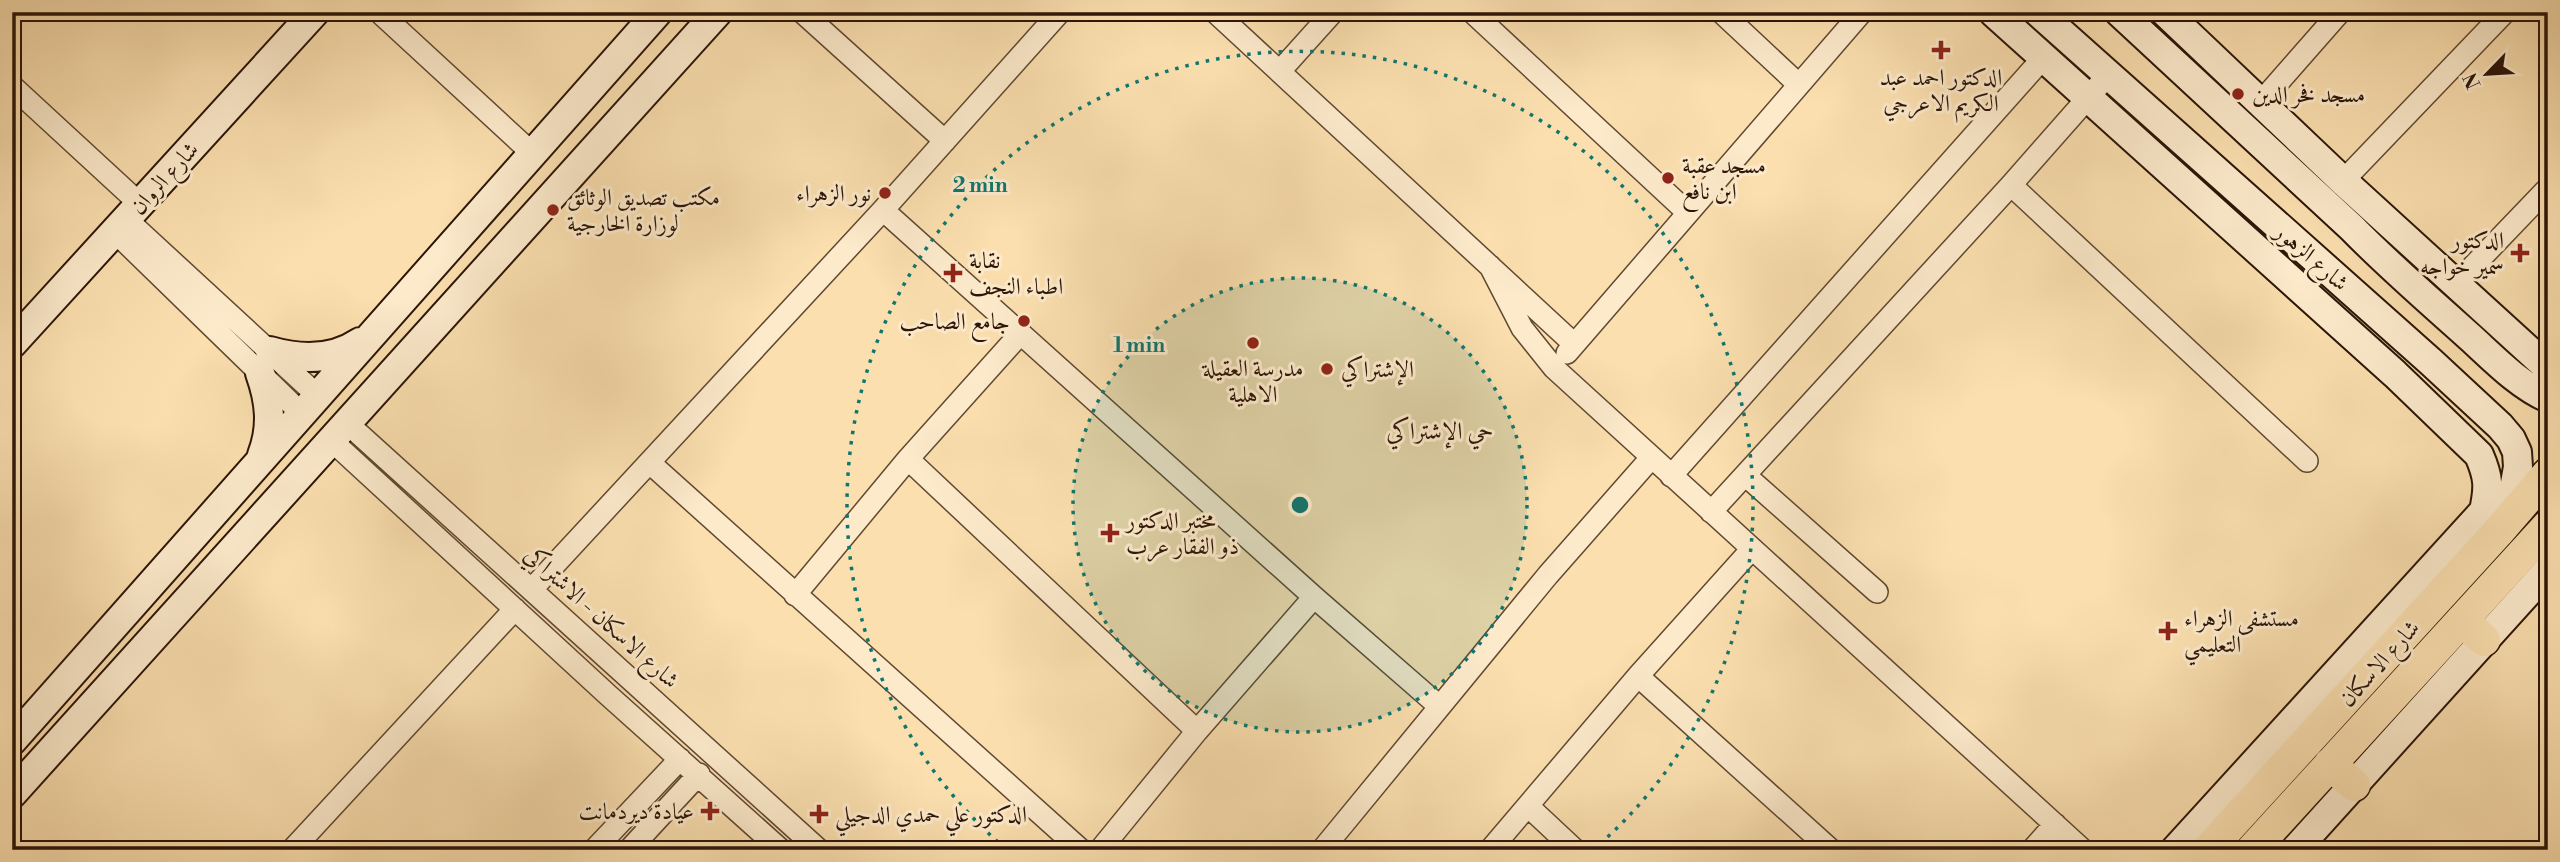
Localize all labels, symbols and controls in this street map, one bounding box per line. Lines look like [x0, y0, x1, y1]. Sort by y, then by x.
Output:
north arrow [2452, 38, 2522, 108]
marker: الدكتور احمد عبد الكريم الاعرجي [1931, 40, 1951, 60]
place label: الدكتور احمد عبد الكريم الاعرجي [1880, 64, 2002, 123]
text: N [2458, 69, 2487, 93]
place label: مسجد فخر الدين [2252, 81, 2365, 109]
marker: مسجد فخر الدين [2230, 86, 2246, 102]
street label: شارع الروان [125, 136, 209, 224]
place label: مسجد عقبة ابن نافع [1682, 152, 1766, 212]
marker: مسجد عقبة ابن نافع [1660, 170, 1676, 186]
text: 2 min [952, 173, 1008, 199]
place label: نور الزهراء [796, 180, 871, 208]
place label: مكتب تصديق الوثائق لوزارة الخارجية [567, 184, 720, 238]
marker: نور الزهراء [877, 185, 893, 201]
marker: مكتب تصديق الوثائق لوزارة الخارجية [545, 202, 561, 218]
street label: شارع الزهور [2264, 217, 2354, 301]
place label: الدكتور سمير خواجه [2420, 227, 2504, 281]
marker: الدكتور سمير خواجه [2510, 243, 2530, 263]
place label: نقابة اطباء النجف [969, 247, 1063, 301]
marker: نقابة اطباء النجف [943, 263, 963, 283]
place label: جامع الصاحب [900, 308, 1010, 342]
marker: جامع الصاحب [1016, 313, 1032, 329]
text: 1 min [1113, 333, 1165, 359]
marker: مدرسة العقيلة الاهلية [1245, 335, 1261, 351]
place label: مدرسة العقيلة الاهلية [1202, 355, 1303, 409]
place label: الإشتراكي [1341, 355, 1414, 388]
marker: الإشتراكي [1319, 361, 1335, 377]
district label: حي الإشتراكي [1386, 416, 1494, 450]
centre of rings [1288, 493, 1312, 517]
place label: مختبر الدكتور ذو الفقار عرب [1124, 507, 1239, 562]
marker: مختبر الدكتور ذو الفقار عرب [1100, 523, 1120, 543]
street label: شارع الاسكان - الاشتراكي [515, 540, 685, 698]
place label: مستشفى الزهراء التعليمي [2184, 605, 2299, 666]
street label: شارع الاسكان [2333, 614, 2430, 716]
marker: مستشفى الزهراء التعليمي [2158, 621, 2178, 641]
place label: عيادة ديردمانت [579, 798, 694, 826]
marker: عيادة ديردمانت [700, 801, 720, 821]
place label: الدكتور علي حمدي الدجيلي [835, 801, 1027, 837]
marker: الدكتور علي حمدي الدجيلي [809, 804, 829, 824]

